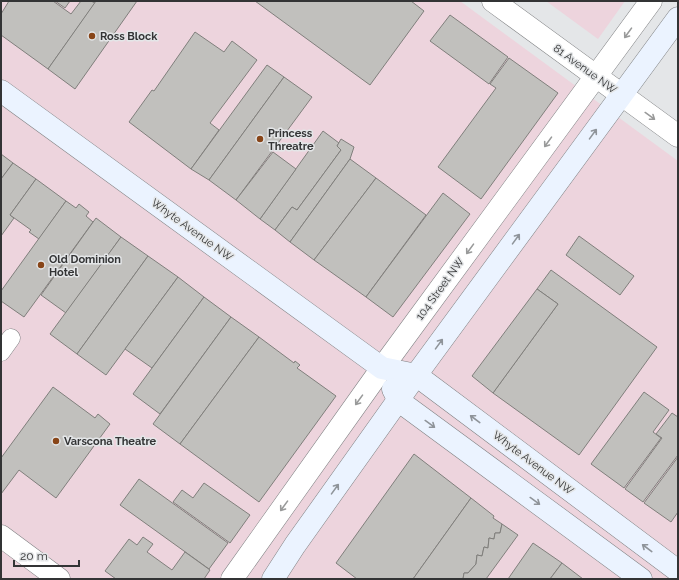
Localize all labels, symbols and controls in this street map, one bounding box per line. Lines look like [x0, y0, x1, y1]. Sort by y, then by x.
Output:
one-way arrow [624, 27, 632, 38]
place label: Ross Block [100, 30, 158, 43]
marker: Ross Block [87, 31, 97, 41]
street label: 81 Avenue NW [551, 42, 620, 97]
one-way arrow [644, 111, 655, 120]
place label: Princess Threatre [268, 127, 314, 153]
one-way arrow [589, 129, 597, 140]
marker: Princess Threatre [255, 134, 265, 144]
one-way arrow [544, 137, 552, 148]
street label: Whyte Avenue NW [149, 196, 236, 264]
one-way arrow [512, 234, 521, 245]
one-way arrow [466, 243, 474, 254]
place label: Old Dominion Hotel [49, 253, 121, 279]
street label: 104 Street NW [413, 255, 467, 323]
marker: Old Dominion Hotel [36, 260, 46, 270]
one-way arrow [435, 338, 444, 349]
one-way arrow [355, 394, 364, 405]
one-way arrow [470, 415, 481, 424]
one-way arrow [424, 420, 435, 428]
street label: Whyte Avenue NW [490, 428, 576, 498]
place label: Varscona Theatre [64, 435, 157, 448]
marker: Varscona Theatre [51, 436, 61, 446]
one-way arrow [331, 484, 339, 495]
one-way arrow [529, 497, 540, 505]
one-way arrow [280, 500, 288, 511]
scale bar [14, 542, 79, 568]
one-way arrow [641, 543, 652, 552]
text: 20 m [20, 549, 48, 563]

